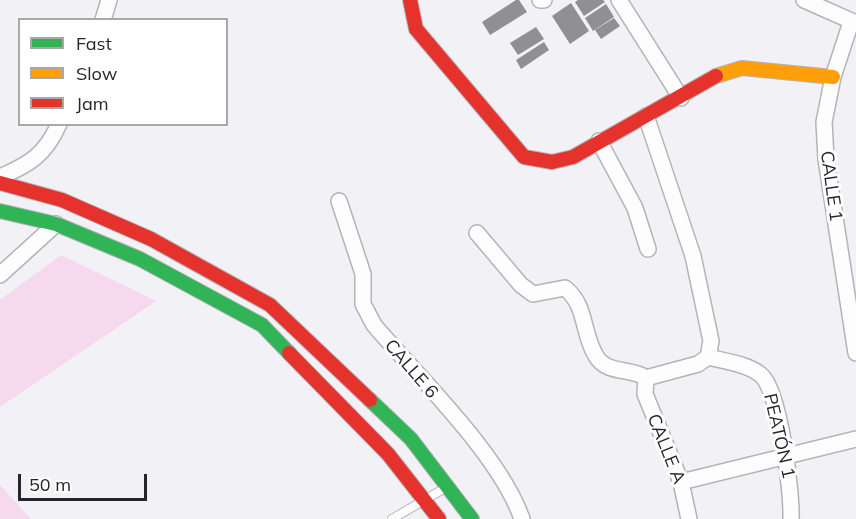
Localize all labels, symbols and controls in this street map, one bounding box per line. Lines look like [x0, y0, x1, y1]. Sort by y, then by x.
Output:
legend [18, 18, 228, 126]
text: Fast [76, 32, 112, 55]
text: Slow [76, 62, 117, 85]
text: Jam [76, 92, 109, 115]
street label: CALLE 1 [815, 149, 847, 223]
street label: CALLE 6 [380, 335, 442, 403]
street label: PEATÓN 1 [759, 391, 799, 481]
street label: CALLE A [642, 411, 690, 487]
scale bar [21, 462, 150, 500]
text: 50 m [29, 473, 71, 496]

